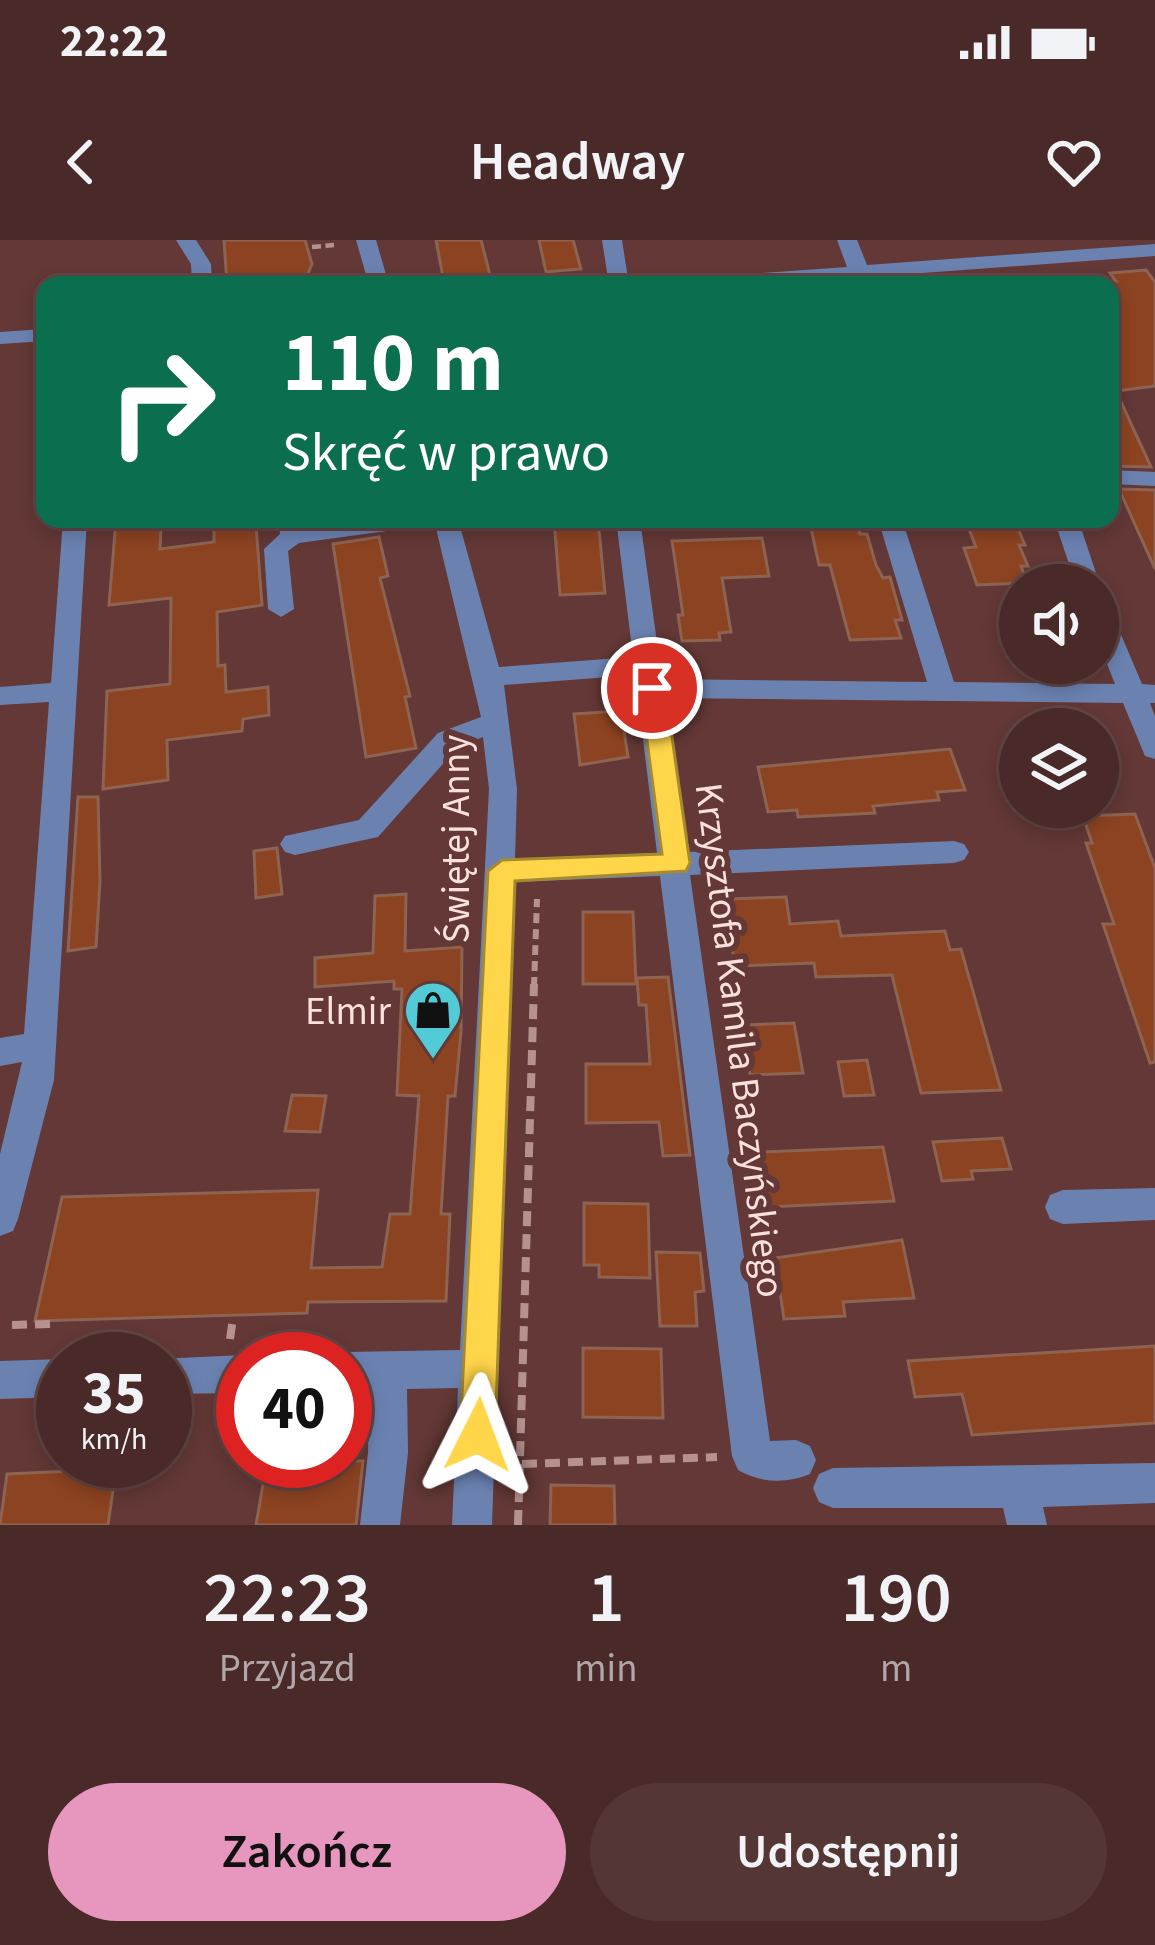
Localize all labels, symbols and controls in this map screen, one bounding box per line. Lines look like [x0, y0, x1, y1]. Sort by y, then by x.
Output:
text: 22:22 [60, 10, 169, 74]
text: Headway [470, 124, 685, 201]
icon: back [48, 129, 114, 195]
icon: heart [1041, 129, 1107, 195]
text: 110 m [282, 304, 504, 424]
icon: right [84, 324, 240, 480]
text: Skręć w prawo [282, 415, 610, 492]
map controls [999, 564, 1119, 828]
button: sound [999, 564, 1119, 684]
pin [601, 637, 703, 739]
icon: arrive [619, 655, 685, 721]
button: layers [999, 708, 1119, 828]
street label: Świętej Anny [429, 735, 485, 943]
street label: Krzysztofa Kamila Baczyńskiego [680, 780, 798, 1301]
shop icon: Elmir [402, 979, 464, 1061]
place label: Elmir [305, 984, 391, 1040]
speed limit sign: 40 [216, 1332, 372, 1488]
text: 35 [82, 1352, 146, 1437]
position arrow [415, 1372, 541, 1498]
text: km/h [81, 1418, 147, 1461]
text: 22:23 [203, 1547, 371, 1650]
text: 1 [587, 1547, 624, 1650]
text: 190 [841, 1547, 952, 1650]
text: Przyjazd [219, 1641, 356, 1697]
text: min [574, 1641, 638, 1697]
text: m [880, 1641, 912, 1697]
button: Zakończ [48, 1783, 566, 1921]
button: Udostępnij [590, 1783, 1107, 1921]

